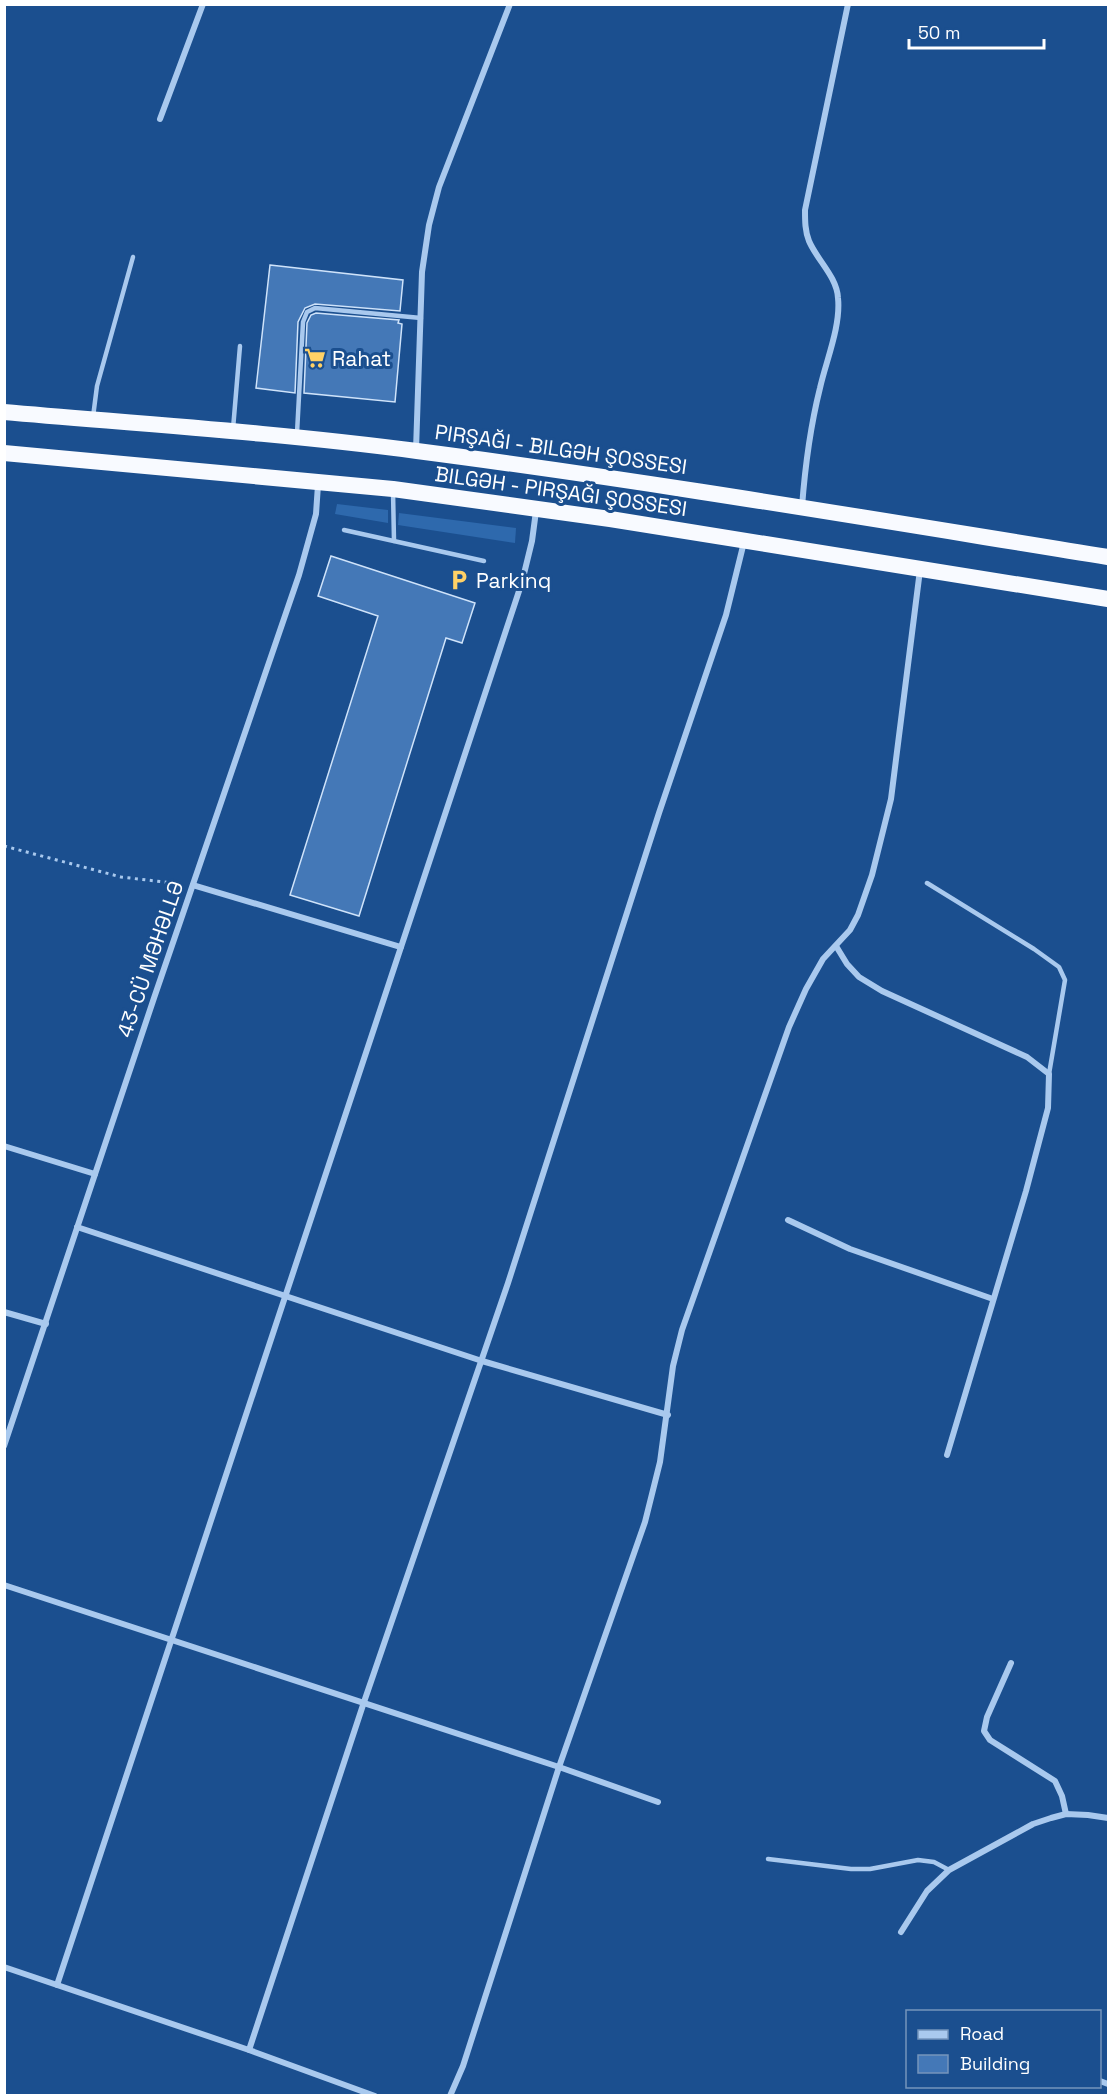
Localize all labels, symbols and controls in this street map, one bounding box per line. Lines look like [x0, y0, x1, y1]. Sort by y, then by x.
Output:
scale bar [909, 12, 1044, 50]
text: 50 m [918, 21, 960, 44]
place label: Rahat [332, 345, 391, 372]
supermarket icon: Rahat [303, 346, 327, 370]
street label: PIRŞAĞI - BILGƏH ŞOSSESI [433, 418, 689, 480]
street label: BILGƏH - PIRŞAĞI ŞOSSESI [433, 460, 689, 522]
place label: Parkinq [476, 567, 551, 594]
parking icon: Parkinq [447, 568, 471, 592]
street label: 43-CÜ MƏHƏLLƏ [111, 877, 189, 1041]
legend [906, 2010, 1101, 2088]
text: Road [960, 2022, 1004, 2045]
text: Building [960, 2052, 1030, 2075]

